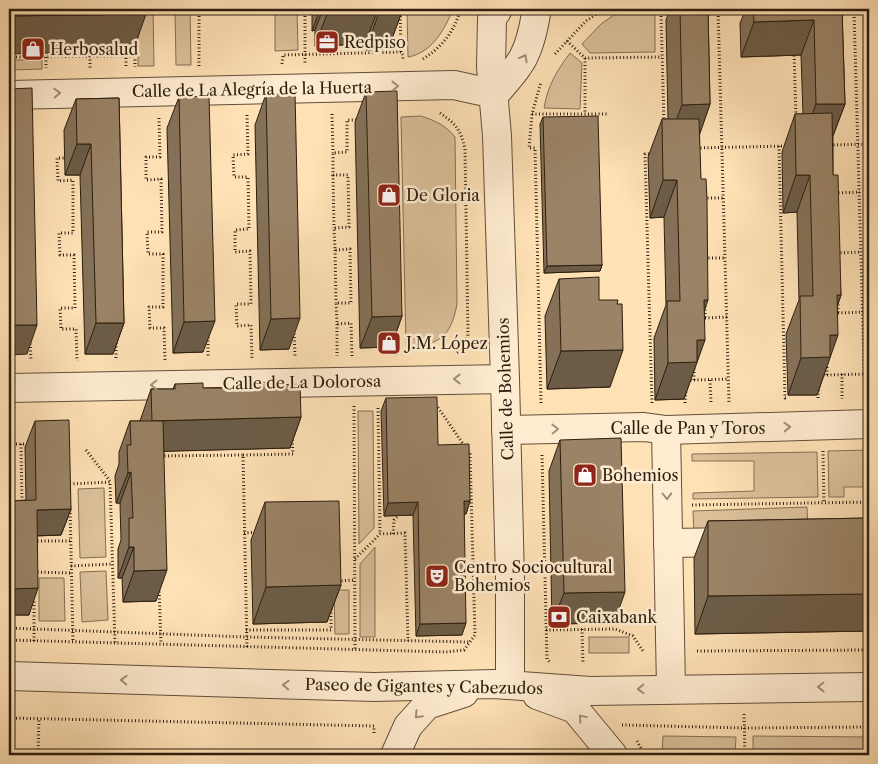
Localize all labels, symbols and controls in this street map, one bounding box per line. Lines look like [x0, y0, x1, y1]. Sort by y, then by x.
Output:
office icon: Redpiso [314, 29, 340, 55]
place label: Redpiso [344, 32, 406, 52]
shop icon: Herbosalud [20, 36, 46, 62]
place label: Herbosalud [50, 39, 139, 59]
one-way arrow [518, 54, 528, 63]
street label: Calle de La Alegría de la Huerta [132, 77, 373, 101]
one-way arrow [392, 81, 399, 91]
one-way arrow [54, 88, 62, 99]
shop icon: De Gloria [376, 182, 402, 208]
place label: De Gloria [406, 185, 480, 205]
street label: Calle de Bohemios [493, 317, 517, 461]
shop icon: J.M. López [376, 330, 402, 356]
place label: J.M. López [403, 333, 488, 353]
street label: Calle de La Dolorosa [223, 371, 382, 393]
one-way arrow [452, 374, 460, 384]
one-way arrow [150, 380, 158, 390]
street label: Calle de Pan y Toros [611, 418, 765, 438]
one-way arrow [783, 421, 791, 432]
one-way arrow [552, 424, 559, 434]
shop icon: Bohemios [572, 462, 598, 488]
place label: Bohemios [602, 465, 679, 485]
one-way arrow [662, 493, 672, 501]
place label: Centro Sociocultural Bohemios [454, 557, 613, 595]
theatre icon: Centro Sociocultural Bohemios [424, 563, 450, 589]
bank icon: Caixabank [546, 604, 572, 630]
place label: Caixabank [576, 607, 658, 627]
street label: Paseo de Gigantes y Cabezudos [305, 674, 543, 698]
one-way arrow [119, 675, 127, 685]
one-way arrow [282, 680, 290, 690]
one-way arrow [816, 682, 824, 692]
one-way arrow [636, 684, 644, 694]
one-way arrow [415, 709, 424, 718]
one-way arrow [579, 715, 588, 724]

